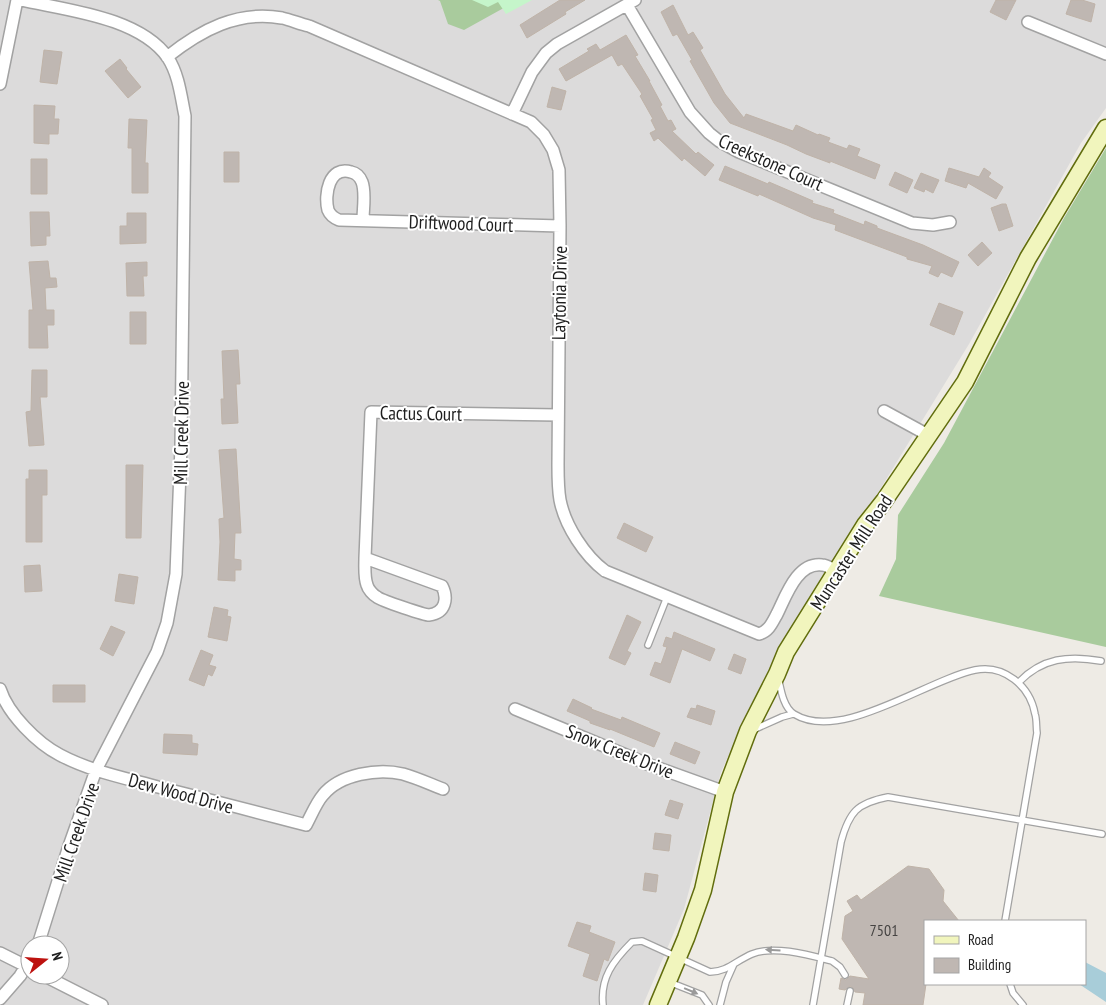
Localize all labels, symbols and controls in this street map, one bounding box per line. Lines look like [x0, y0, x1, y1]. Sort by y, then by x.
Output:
street label: Creekstone Court [715, 128, 828, 196]
street label: Driftwood Court [408, 209, 514, 237]
street label: Laytonia Drive [546, 246, 572, 340]
street label: Mill Creek Drive [168, 381, 194, 485]
street label: Cactus Court [380, 400, 463, 426]
street label: Muncaster Mill Road [805, 490, 897, 614]
street label: Snow Creek Drive [563, 719, 678, 784]
street label: Dew Wood Drive [126, 767, 236, 819]
street label: Mill Creek Drive [48, 779, 104, 885]
house number: 7501 [870, 920, 898, 940]
legend [924, 920, 1086, 985]
text: Road [968, 930, 994, 949]
north arrow [20, 935, 70, 985]
one-way arrow [765, 946, 781, 954]
text: N [48, 950, 67, 962]
text: Building [968, 955, 1011, 974]
one-way arrow [684, 987, 698, 995]

